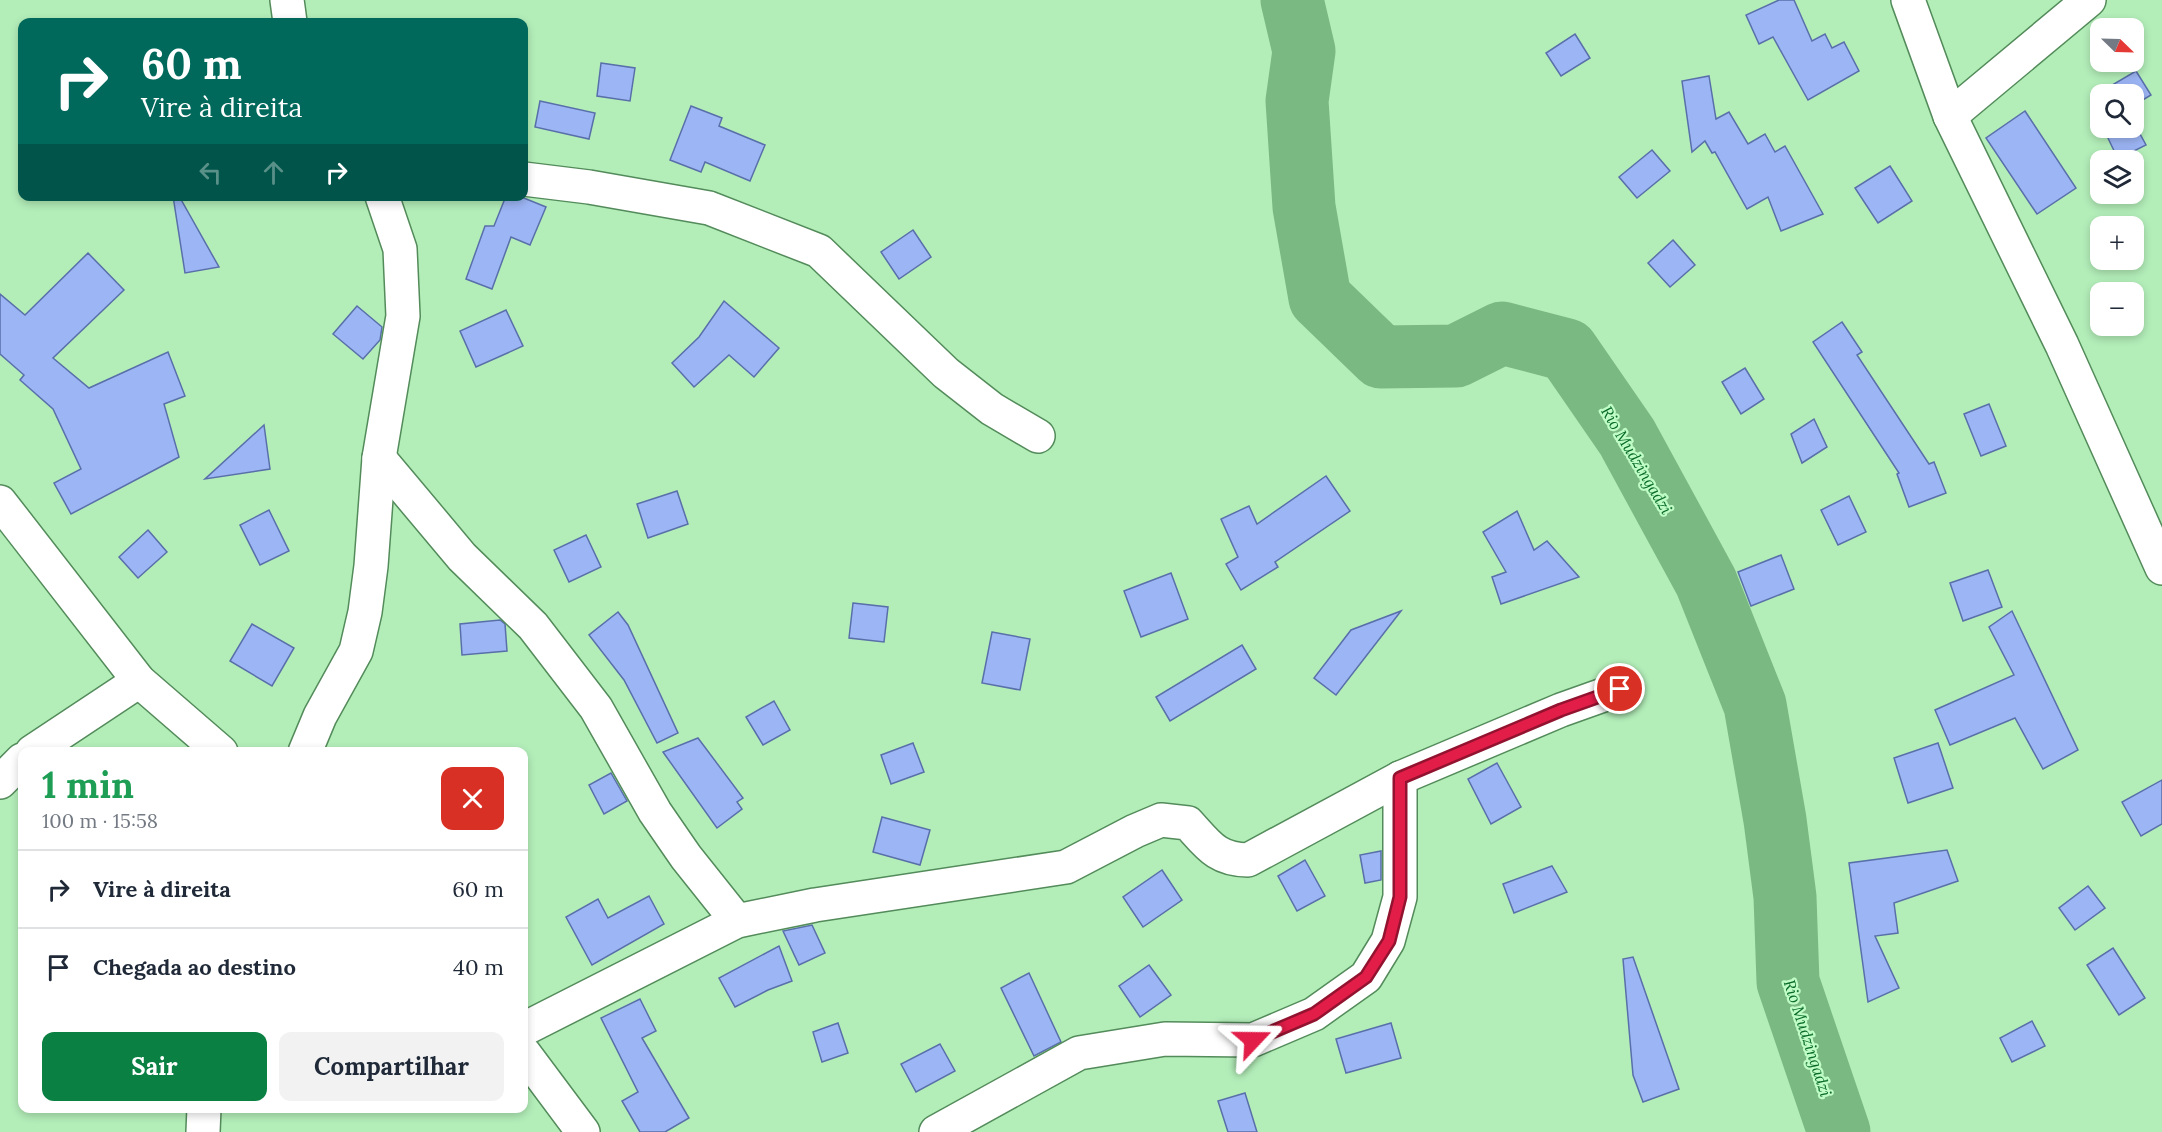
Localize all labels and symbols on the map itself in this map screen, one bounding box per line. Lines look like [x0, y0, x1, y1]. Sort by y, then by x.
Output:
north arrow [2090, 18, 2144, 72]
water label: Rio Mudzingadzi [1597, 403, 1677, 517]
pin [1594, 663, 1645, 714]
water label: Rio Mudzingadzi [1780, 977, 1836, 1099]
position arrow [1221, 1008, 1285, 1072]

